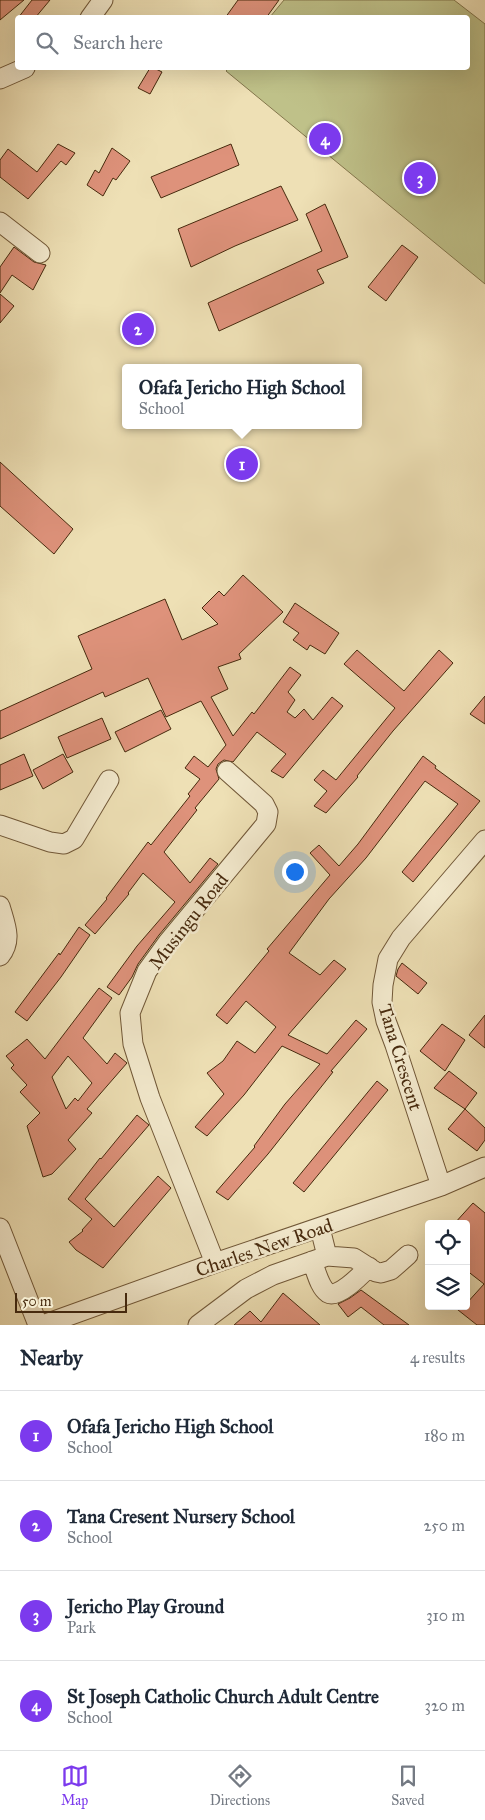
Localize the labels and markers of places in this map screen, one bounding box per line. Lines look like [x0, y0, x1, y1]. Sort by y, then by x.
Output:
pin: 4 [309, 120, 341, 158]
pin: 3 [404, 159, 436, 197]
pin: 2 [122, 310, 154, 348]
pin: 1 [226, 445, 258, 483]

